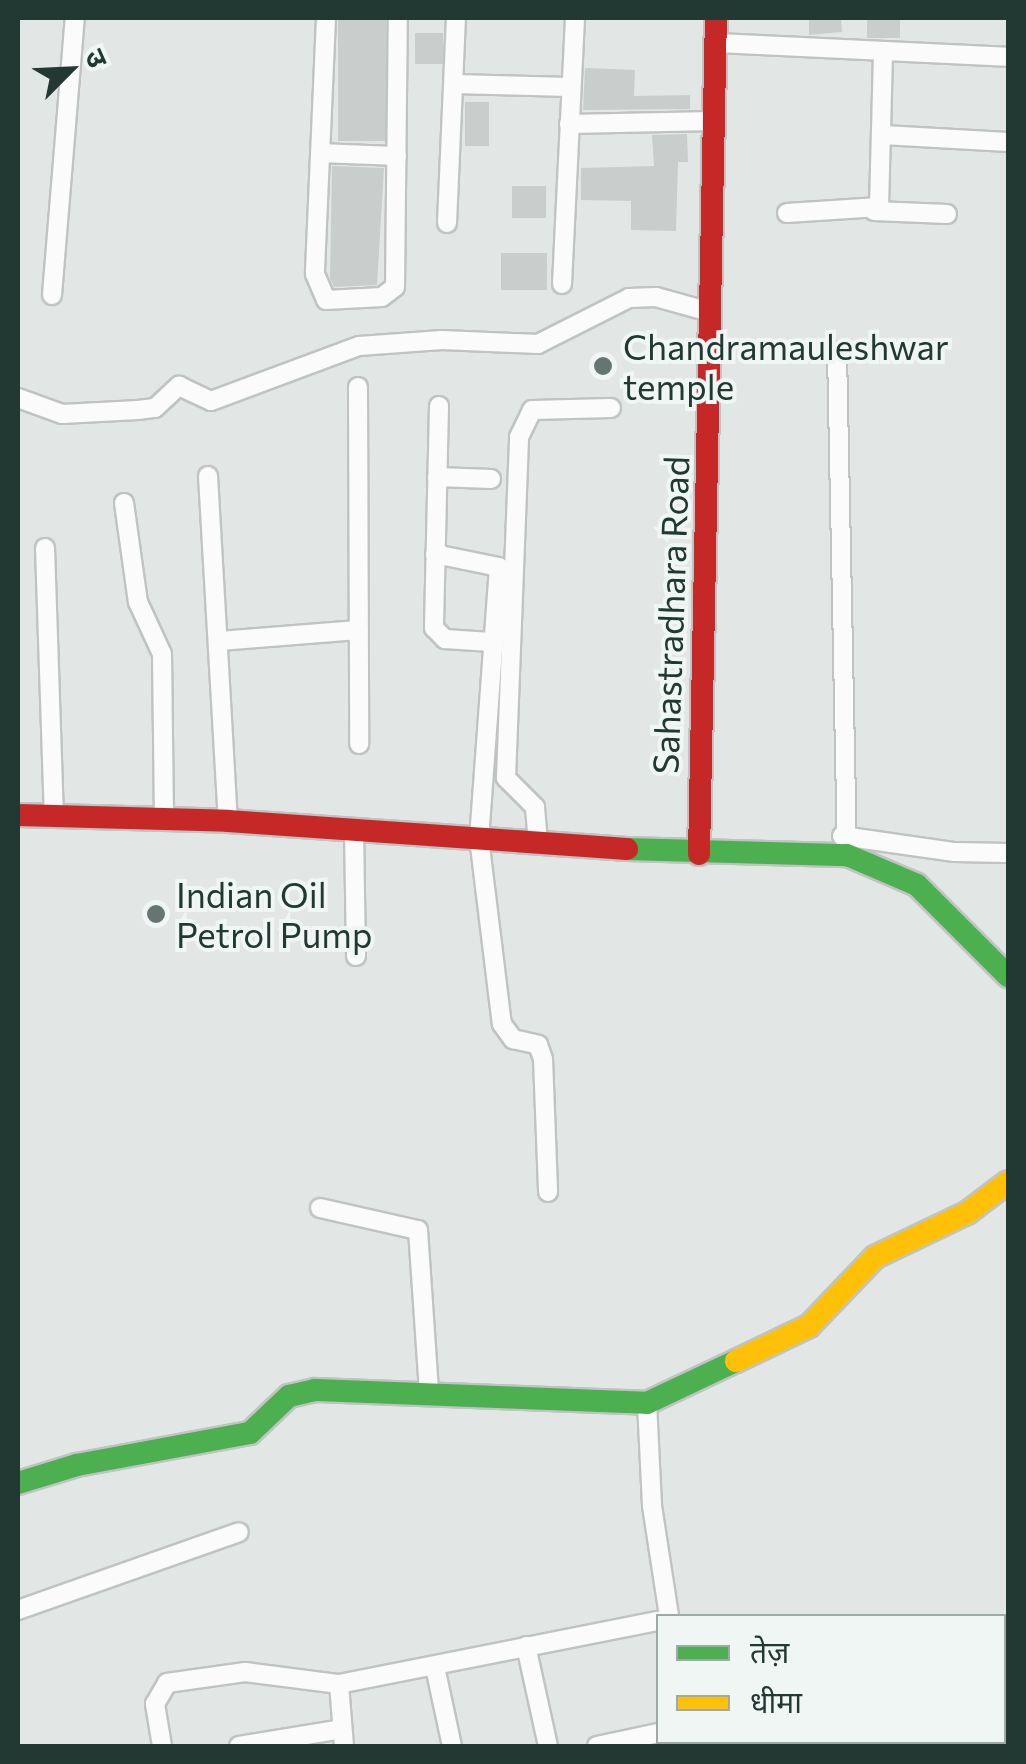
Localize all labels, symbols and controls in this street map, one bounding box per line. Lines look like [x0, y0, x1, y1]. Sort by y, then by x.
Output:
north arrow [20, 20, 120, 120]
text: उ [79, 43, 116, 72]
place label: Chandramauleshwar temple [623, 325, 949, 407]
marker: Chandramauleshwar temple [592, 355, 614, 377]
street label: Sahastradhara Road [643, 455, 697, 775]
place label: Indian Oil Petrol Pump [176, 873, 373, 955]
marker: Indian Oil Petrol Pump [145, 903, 167, 925]
legend [656, 1614, 1006, 1744]
text: तेज़ [750, 1632, 789, 1669]
text: धीमा [750, 1682, 802, 1719]

